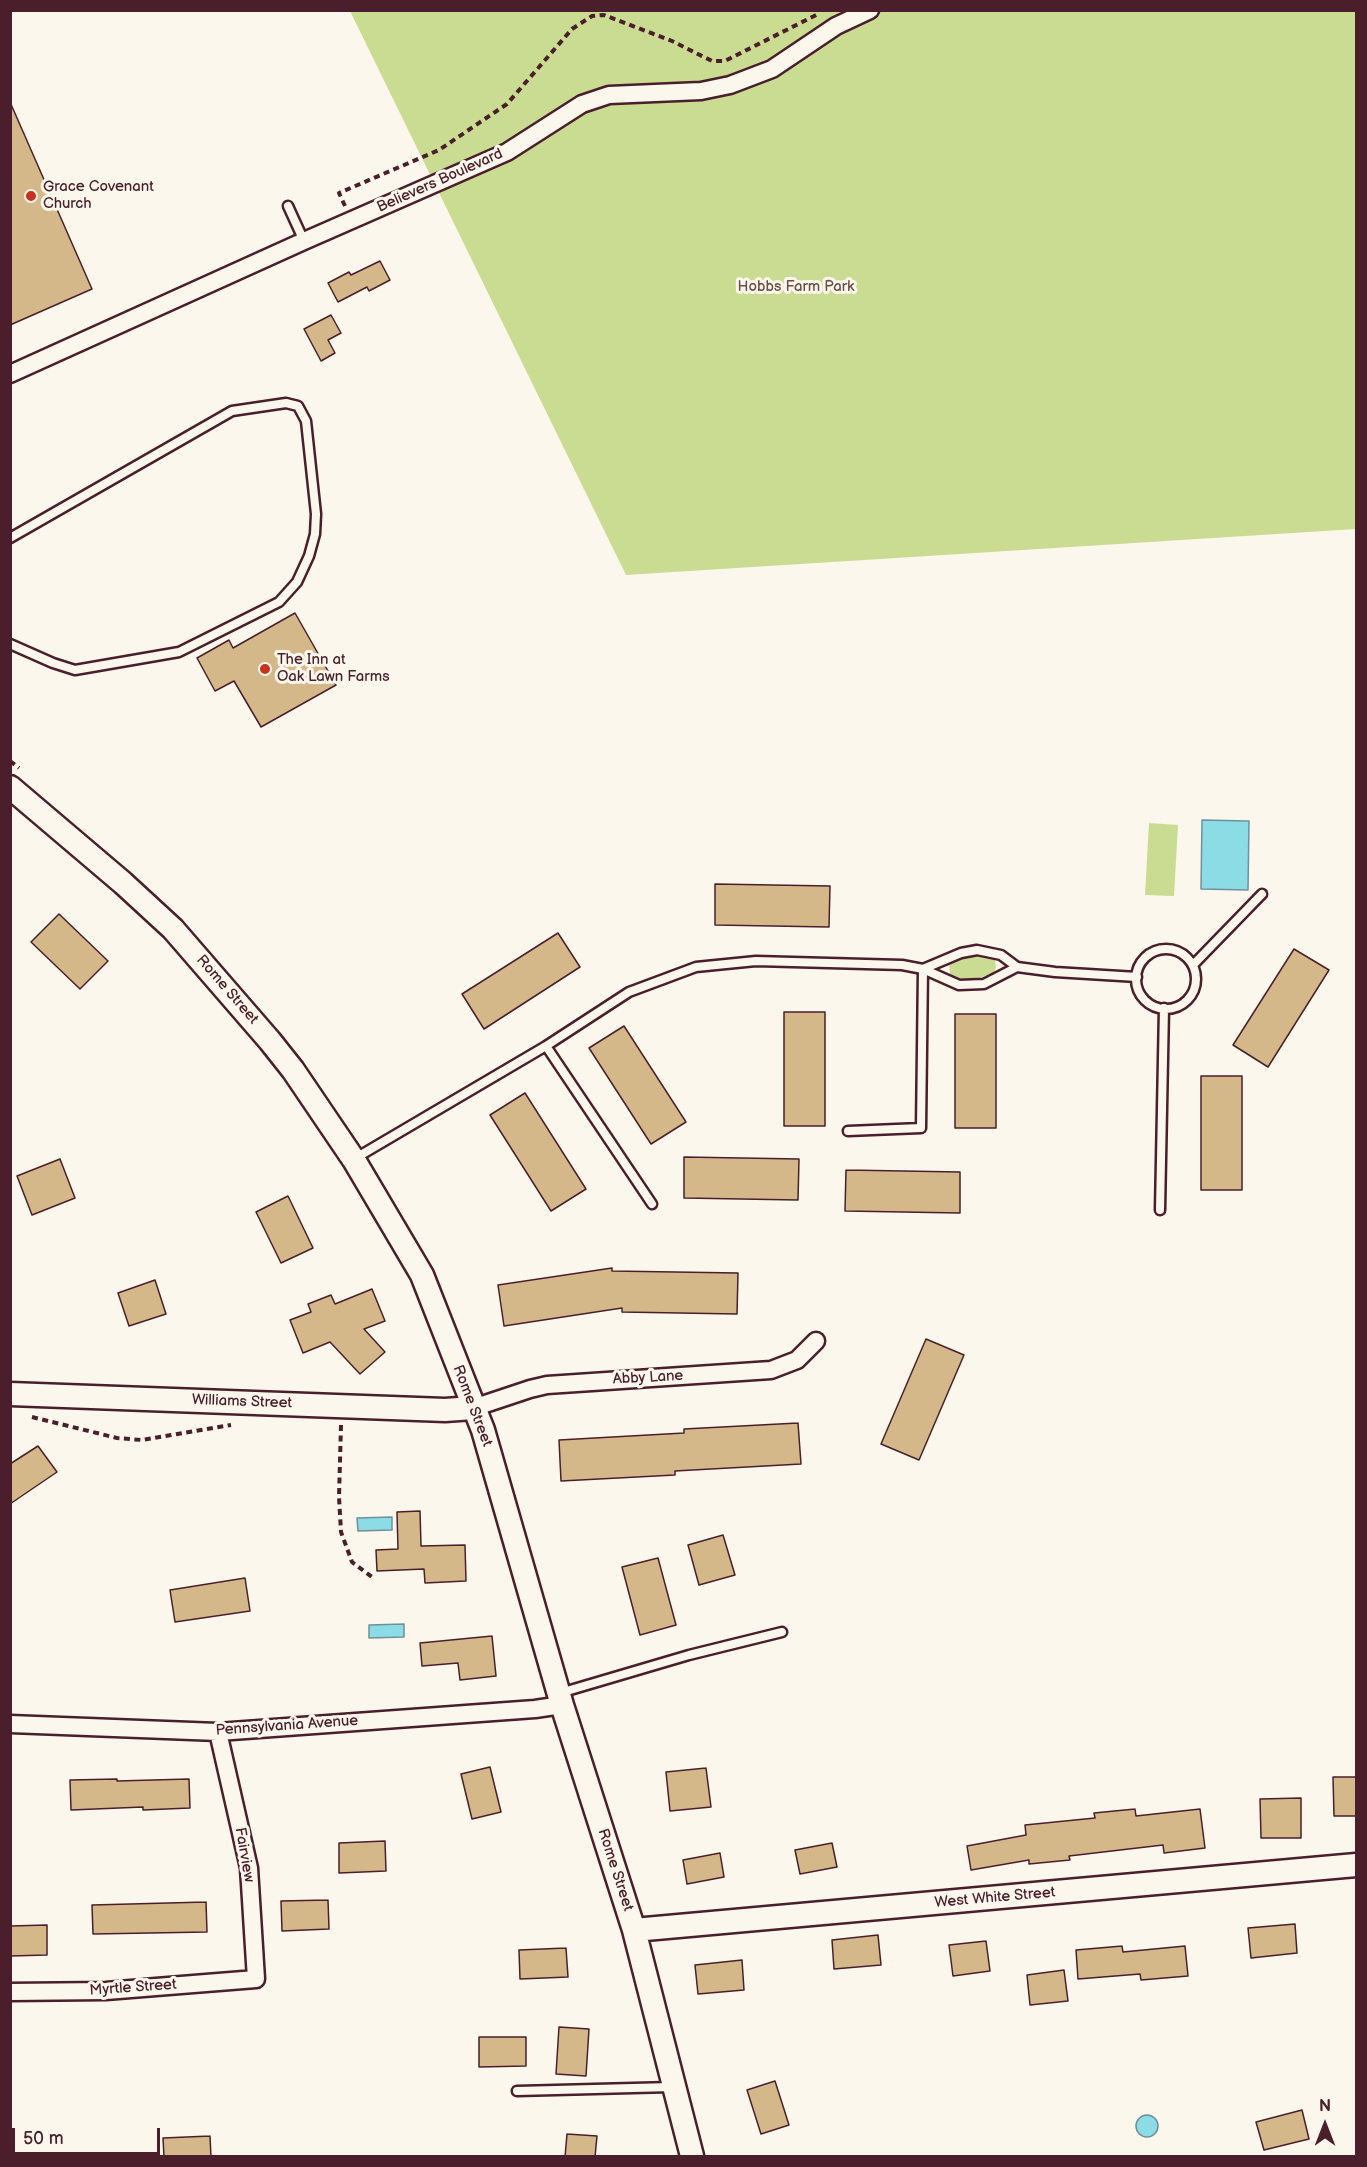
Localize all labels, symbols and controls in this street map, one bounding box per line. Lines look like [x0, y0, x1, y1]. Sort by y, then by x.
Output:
street label: Believers Boulevard [374, 145, 506, 217]
place label: Grace Covenant Church [43, 178, 154, 213]
marker: Grace Covenant Church [24, 189, 38, 203]
park label: Hobbs Farm Park [738, 278, 854, 296]
place label: The Inn at Oak Lawn Farms [277, 651, 390, 686]
marker: The Inn at Oak Lawn Farms [258, 662, 272, 676]
street label: Rome Street [192, 952, 262, 1028]
street label: Rome Street [448, 1363, 496, 1449]
street label: Abby Lane [612, 1367, 684, 1389]
street label: Williams Street [192, 1391, 292, 1413]
street label: Pennsylvania Avenue [215, 1712, 359, 1740]
street label: Fairview [230, 1826, 258, 1884]
street label: Rome Street [593, 1826, 637, 1914]
street label: West White Street [934, 1884, 1056, 1912]
street label: Myrtle Street [89, 1976, 177, 2000]
north arrow [1295, 2095, 1355, 2155]
text: N [1319, 2097, 1331, 2116]
scale bar [15, 2116, 164, 2154]
text: 50 m [23, 2128, 64, 2149]

